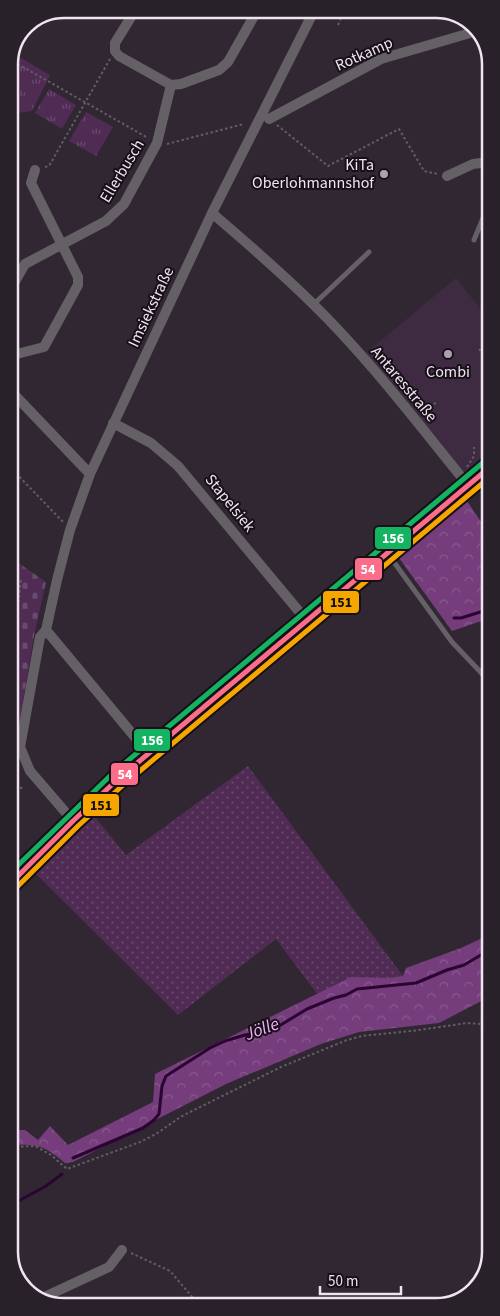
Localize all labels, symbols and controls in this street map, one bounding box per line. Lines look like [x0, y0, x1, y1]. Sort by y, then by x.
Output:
street label: Rotkamp [332, 32, 396, 76]
street label: Ellerbusch [94, 135, 150, 207]
place label: KiTa Oberlohmannshof [252, 154, 375, 194]
marker: KiTa Oberlohmannshof [378, 168, 390, 180]
street label: Imsiekstraße [123, 263, 179, 351]
street label: Antaresstraße [366, 341, 442, 427]
marker: Combi [442, 348, 454, 360]
place label: Combi [426, 361, 470, 383]
street label: Stapelsiek [200, 469, 260, 537]
line badge: 156 [374, 526, 412, 550]
text: 156 [382, 529, 404, 549]
line badge: 54 [354, 557, 383, 581]
text: 54 [361, 560, 376, 580]
line badge: 151 [322, 590, 360, 614]
text: 151 [330, 593, 352, 613]
line badge: 156 [133, 728, 171, 752]
text: 156 [141, 731, 163, 751]
line badge: 54 [110, 762, 139, 786]
text: 54 [118, 765, 133, 785]
line badge: 151 [82, 793, 120, 817]
text: 151 [90, 796, 112, 816]
water label: Jölle [240, 1011, 283, 1047]
scale bar [320, 1264, 401, 1296]
text: 50 m [328, 1271, 358, 1292]

